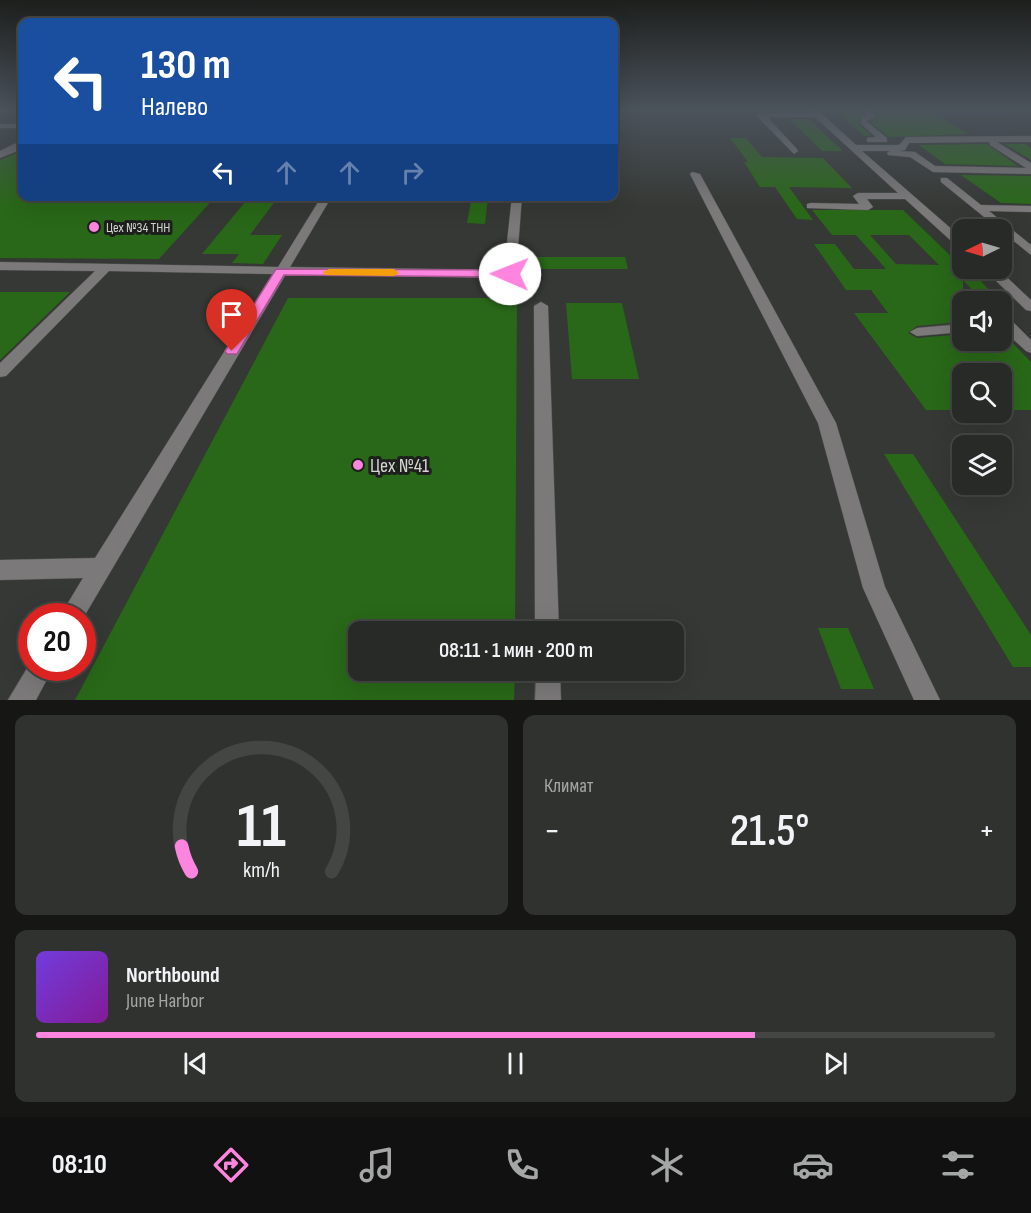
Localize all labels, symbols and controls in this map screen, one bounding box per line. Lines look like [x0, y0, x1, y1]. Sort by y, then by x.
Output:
text: 130 m [141, 40, 231, 91]
icon: left [42, 42, 120, 120]
text: Налево [141, 91, 208, 123]
icon: left [207, 156, 240, 189]
icon: ahead [270, 156, 303, 189]
icon: ahead [333, 156, 366, 189]
icon: right [396, 156, 429, 189]
place label: Цех №34 ТНН [106, 219, 170, 236]
north arrow [952, 219, 1012, 279]
map controls [952, 219, 1012, 495]
marker: Цех №34 ТНН [87, 220, 101, 234]
position arrow [478, 242, 542, 306]
pin [206, 289, 257, 351]
button: sound [952, 291, 1012, 351]
icon: arrive [215, 298, 248, 331]
button: search [952, 363, 1012, 423]
button: layers [952, 435, 1012, 495]
place label: Цех №41 [370, 454, 429, 478]
marker: Цех №41 [351, 458, 365, 472]
speed limit sign: 20 [18, 603, 96, 681]
text: 08:11 · 1 мин · 200 m [439, 637, 593, 664]
text: Климат [544, 774, 594, 798]
text: 11 [237, 790, 286, 865]
text: 21.5° [730, 804, 809, 859]
text: − [544, 811, 560, 851]
text: + [979, 811, 995, 851]
text: km/h [243, 858, 280, 883]
text: Northbound [126, 962, 220, 989]
text: June Harbor [126, 989, 204, 1013]
icon: previous [179, 1047, 212, 1080]
icon: pause [499, 1047, 532, 1080]
icon: next [819, 1047, 852, 1080]
icon: directions [210, 1144, 252, 1186]
icon: music [356, 1144, 398, 1186]
icon: phone [501, 1144, 543, 1186]
icon: climate [646, 1144, 688, 1186]
icon: car [792, 1144, 834, 1186]
icon: filters [937, 1144, 979, 1186]
text: 08:10 [52, 1149, 107, 1181]

